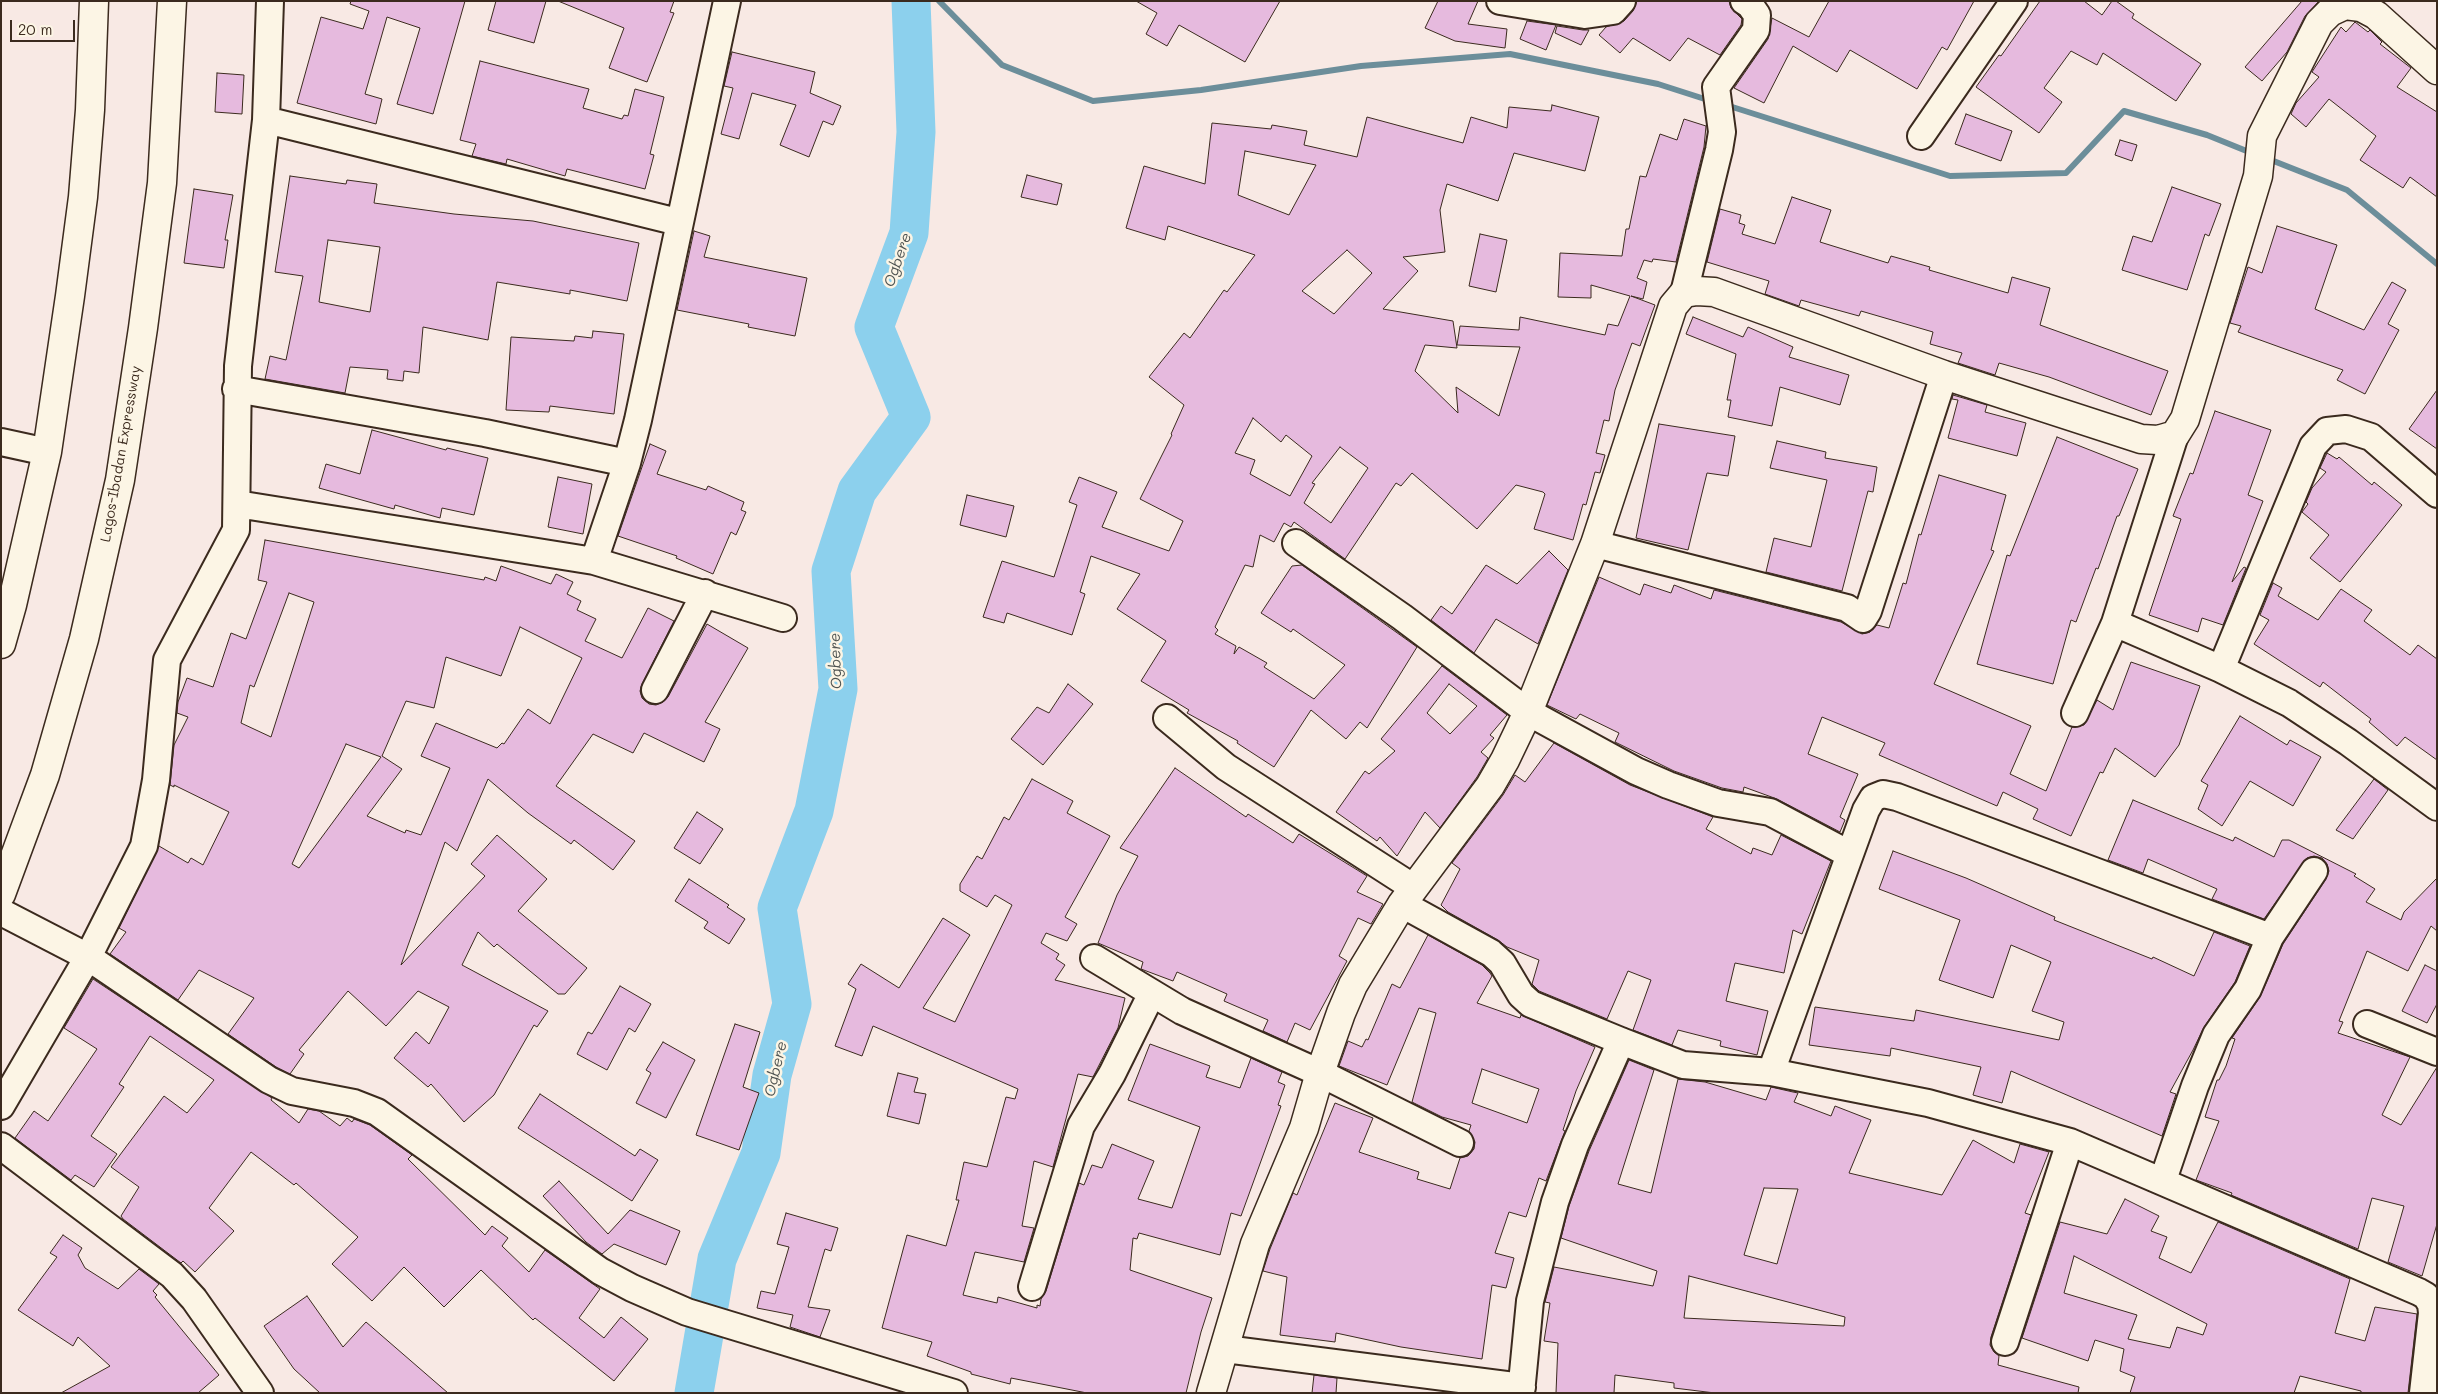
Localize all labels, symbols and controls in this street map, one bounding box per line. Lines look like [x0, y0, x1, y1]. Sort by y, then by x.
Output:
scale bar [12, 10, 78, 42]
text: 20 m [18, 19, 52, 39]
water label: Ogbere [880, 230, 916, 290]
street label: Lagos-Ibadan Expressway [97, 364, 145, 544]
water label: Ogbere [826, 633, 846, 689]
water label: Ogbere [761, 1040, 791, 1098]

